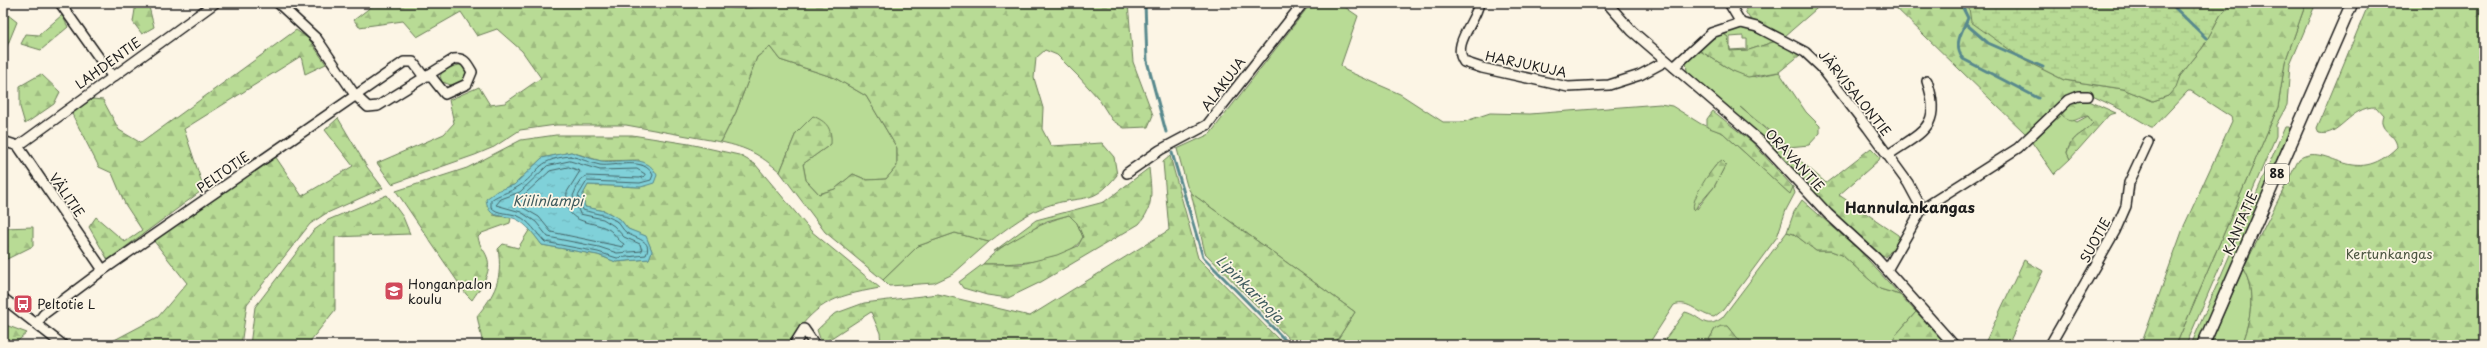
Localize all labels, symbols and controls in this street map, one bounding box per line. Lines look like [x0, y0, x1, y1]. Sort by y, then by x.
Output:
street label: LAHDENTIE [71, 32, 144, 93]
street label: HARJUKUJA [1484, 46, 1569, 81]
street label: JÄRVISALONTIE [1815, 46, 1896, 140]
street label: ALAKUJA [1196, 53, 1249, 115]
street label: ORAVANTIE [1762, 124, 1829, 195]
street label: PELTOTIE [192, 146, 253, 197]
road number: 88 [2265, 164, 2289, 184]
street label: VÄLITIE [45, 169, 90, 221]
street label: KANTATIE [2218, 188, 2261, 257]
water label: Kiilinlampi [513, 190, 585, 211]
district label: Hannulankangas [1845, 195, 1975, 218]
street label: SUOTIE [2075, 214, 2114, 266]
park label: Kertunkangas [2346, 244, 2432, 263]
water label: Lipinkarinoja [1212, 250, 1290, 328]
place label: Honganpalon koulu [408, 274, 492, 308]
school or university icon: Honganpalon koulu [383, 280, 405, 302]
bus stop icon: Peltotie L [12, 293, 34, 315]
place label: Peltotie L [37, 294, 96, 313]

